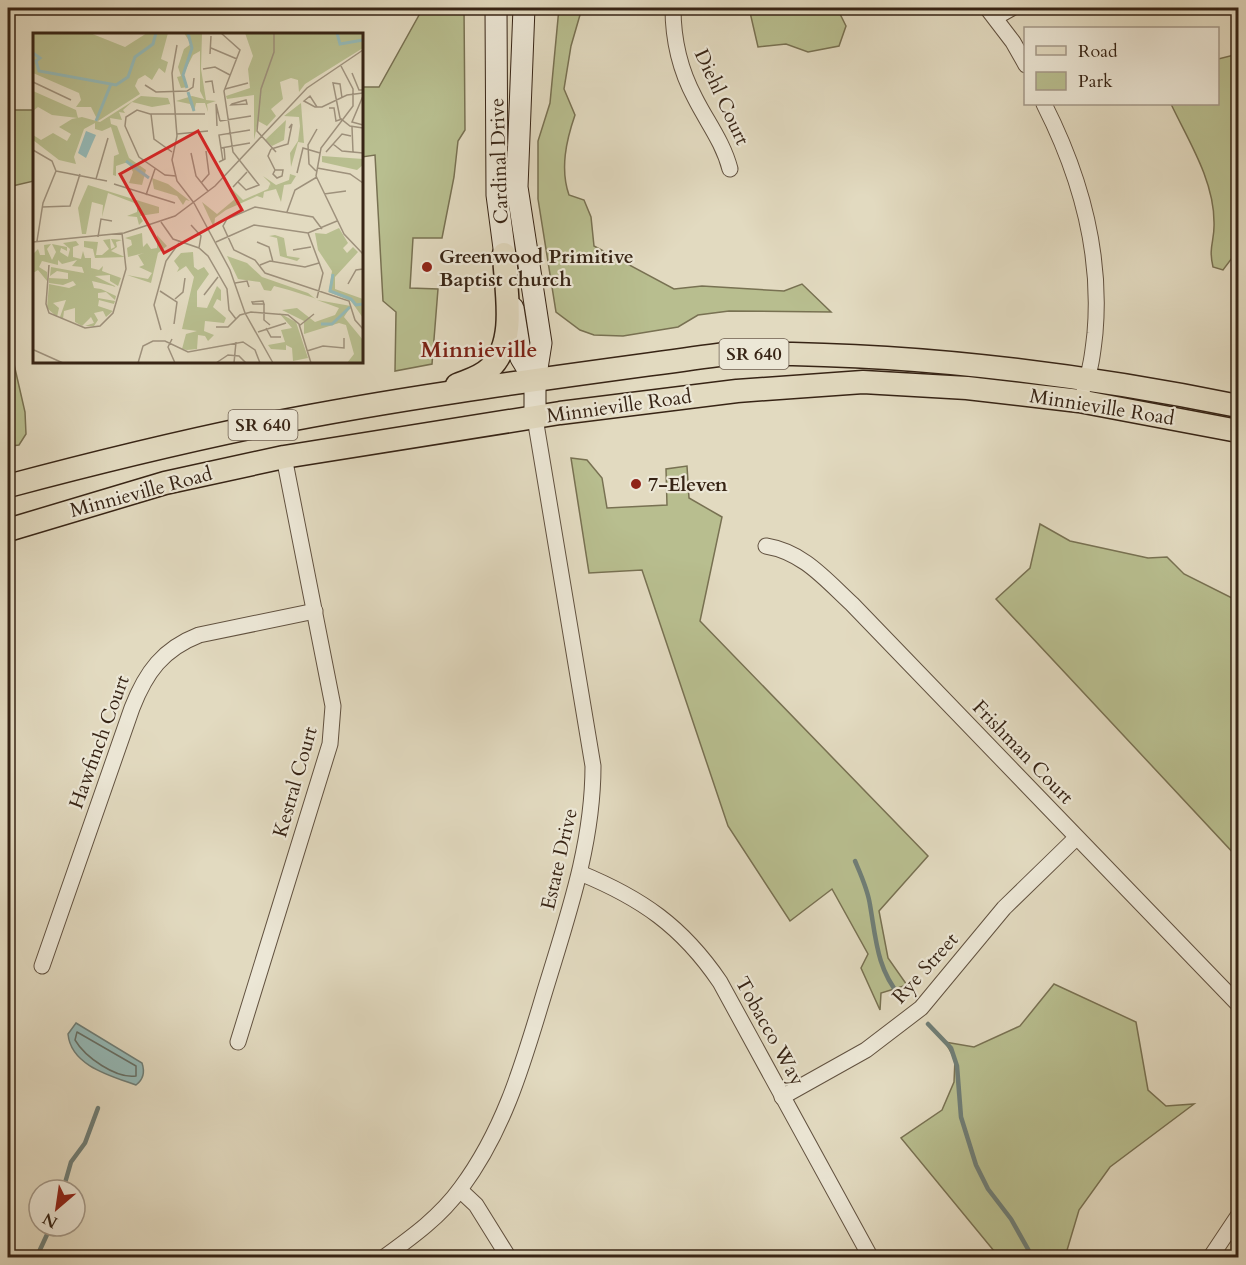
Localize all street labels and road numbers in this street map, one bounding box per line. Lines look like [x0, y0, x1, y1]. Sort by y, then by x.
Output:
street label: Diehl Court [688, 45, 756, 150]
street label: Cardinal Drive [483, 97, 515, 225]
road number: SR 640 [720, 339, 789, 369]
street label: Minnieville Road [545, 382, 694, 430]
street label: Minnieville Road [1028, 382, 1177, 432]
road number: SR 640 [228, 410, 298, 440]
street label: Minnieville Road [67, 460, 215, 524]
street label: Hawfinch Court [62, 671, 136, 812]
street label: Frishman Court [966, 694, 1080, 810]
street label: Kestral Court [266, 723, 324, 841]
street label: Estate Drive [534, 806, 584, 912]
street label: Rye Street [886, 926, 965, 1009]
street label: Tobacco Way [729, 972, 811, 1091]

